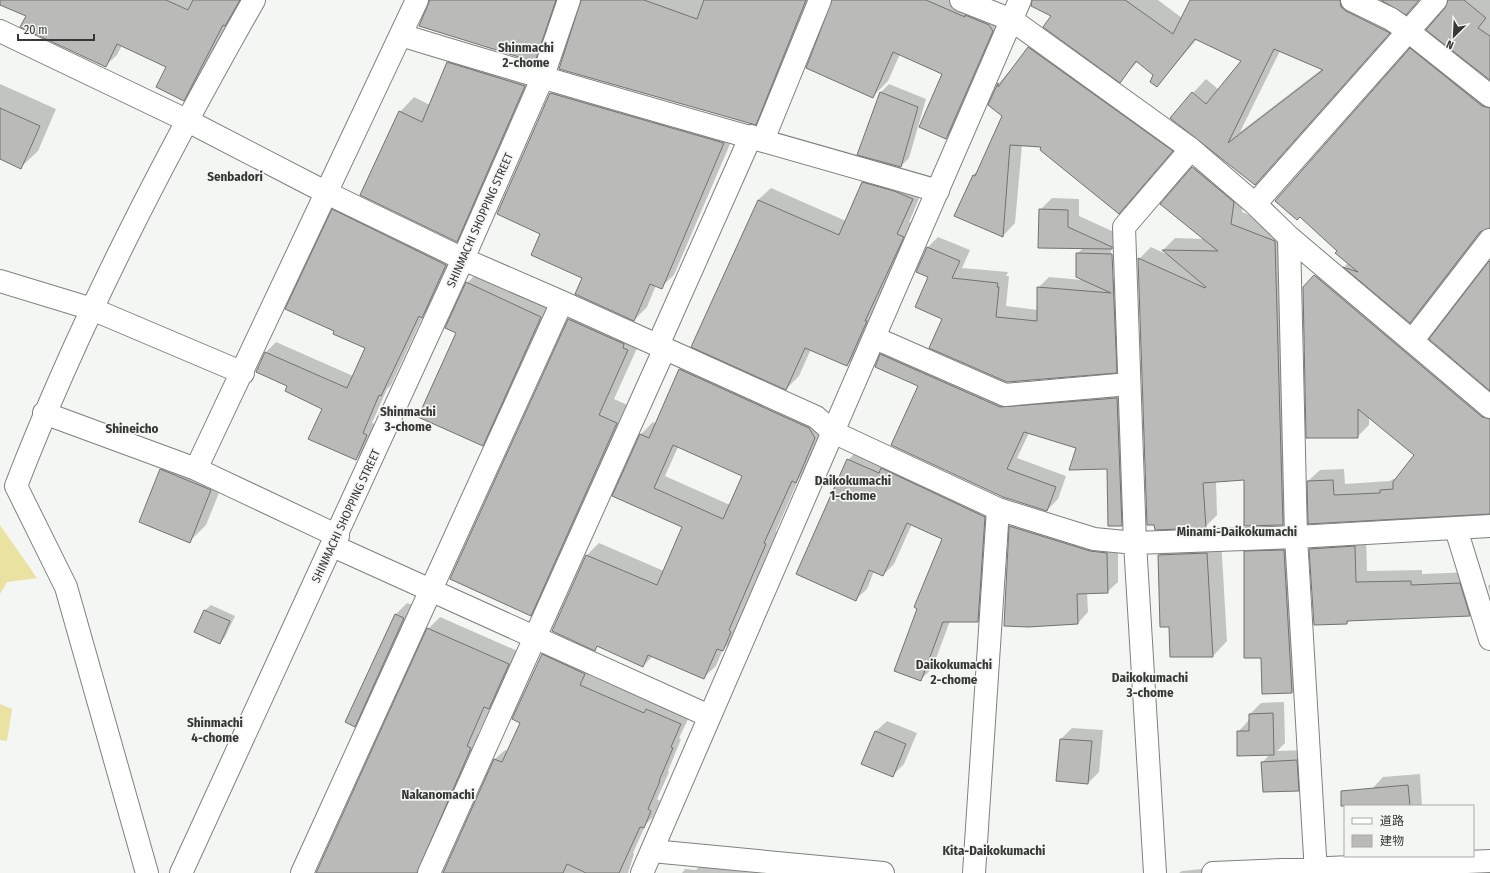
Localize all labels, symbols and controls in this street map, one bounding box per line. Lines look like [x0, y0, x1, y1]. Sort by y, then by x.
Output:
scale bar [18, 16, 94, 42]
north arrow [1434, 16, 1474, 56]
text: 20 m [24, 23, 48, 37]
text: N [1444, 37, 1456, 52]
district label: Shinmachi 2-chome [498, 40, 554, 70]
street label: SHINMACHI SHOPPING STREET [444, 150, 516, 289]
district label: Senbadori [207, 169, 263, 184]
district label: Shinmachi 3-chome [380, 404, 436, 434]
district label: Shineicho [105, 421, 159, 436]
street label: SHINMACHI SHOPPING STREET [309, 447, 383, 585]
district label: Daikokumachi 1-chome [815, 473, 891, 503]
district label: Minami-Daikokumachi [1177, 524, 1297, 539]
district label: Daikokumachi 2-chome [916, 657, 992, 687]
district label: Daikokumachi 3-chome [1112, 670, 1188, 700]
district label: Shinmachi 4-chome [187, 715, 243, 745]
district label: Nakanomachi [401, 787, 475, 802]
legend [1344, 805, 1474, 857]
text: 道路 [1380, 814, 1404, 828]
text: 建物 [1380, 834, 1404, 848]
district label: Kita-Daikokumachi [943, 843, 1045, 858]

